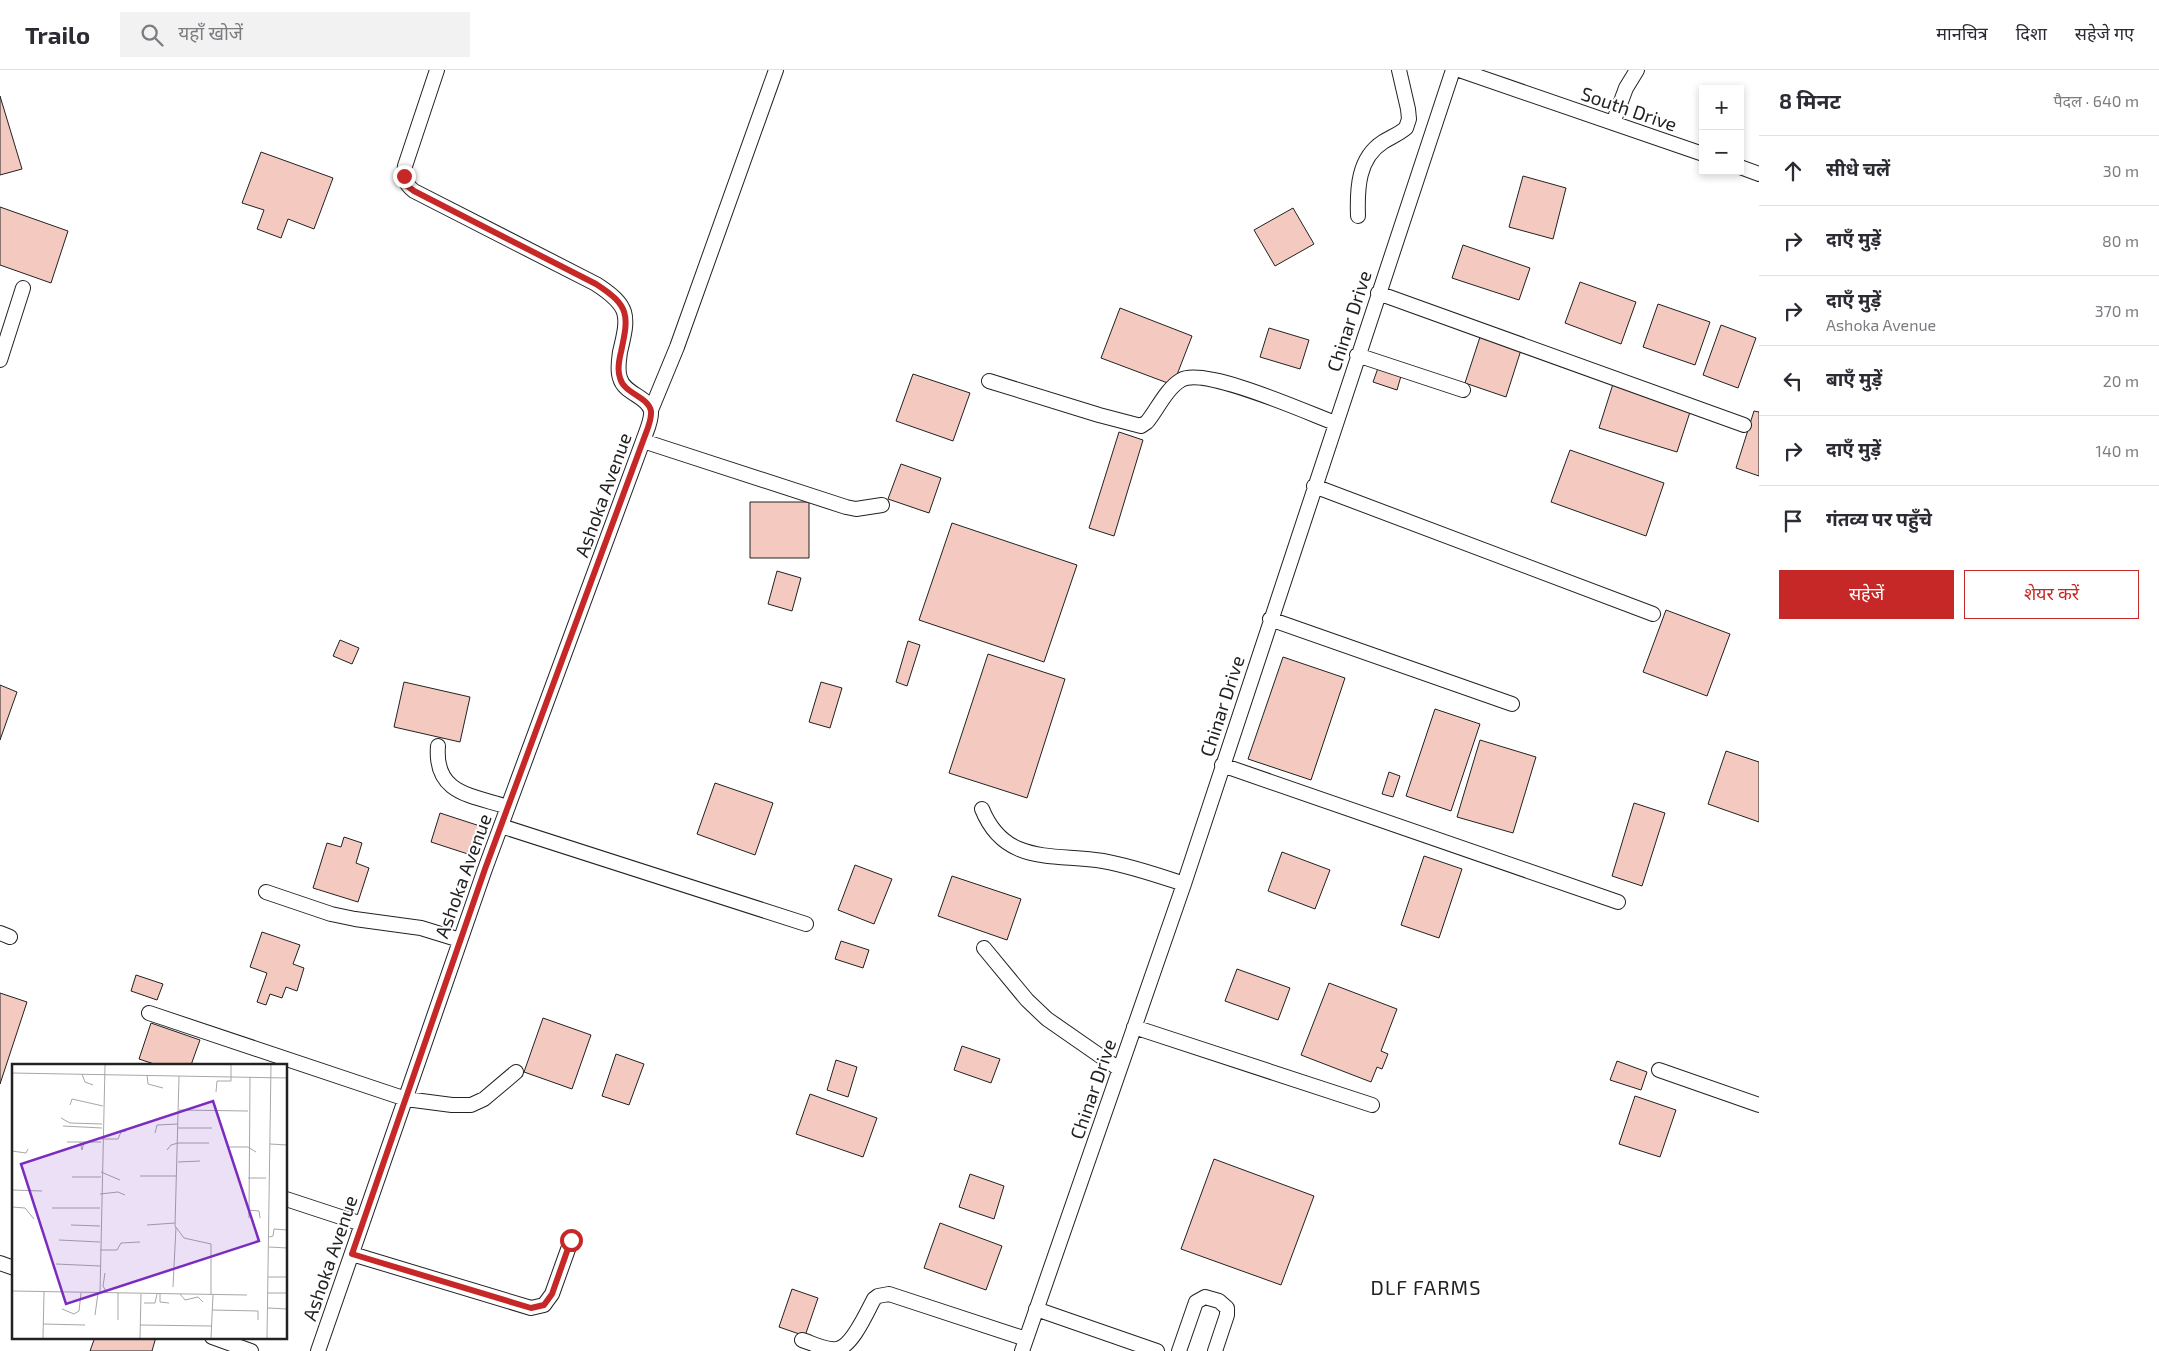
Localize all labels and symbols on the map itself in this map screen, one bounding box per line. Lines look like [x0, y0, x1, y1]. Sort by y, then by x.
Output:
street label: South Drive [1578, 81, 1680, 136]
route end [393, 165, 416, 188]
street label: Chinar Drive [1321, 268, 1376, 374]
street label: Ashoka Avenue [569, 429, 636, 560]
street label: Chinar Drive [1194, 653, 1249, 759]
street label: Ashoka Avenue [429, 810, 496, 941]
street label: Chinar Drive [1065, 1036, 1120, 1142]
inset map [12, 1064, 288, 1338]
street label: Ashoka Avenue [297, 1192, 362, 1323]
route start [560, 1229, 583, 1252]
district label: DLF FARMS [1371, 1275, 1481, 1299]

